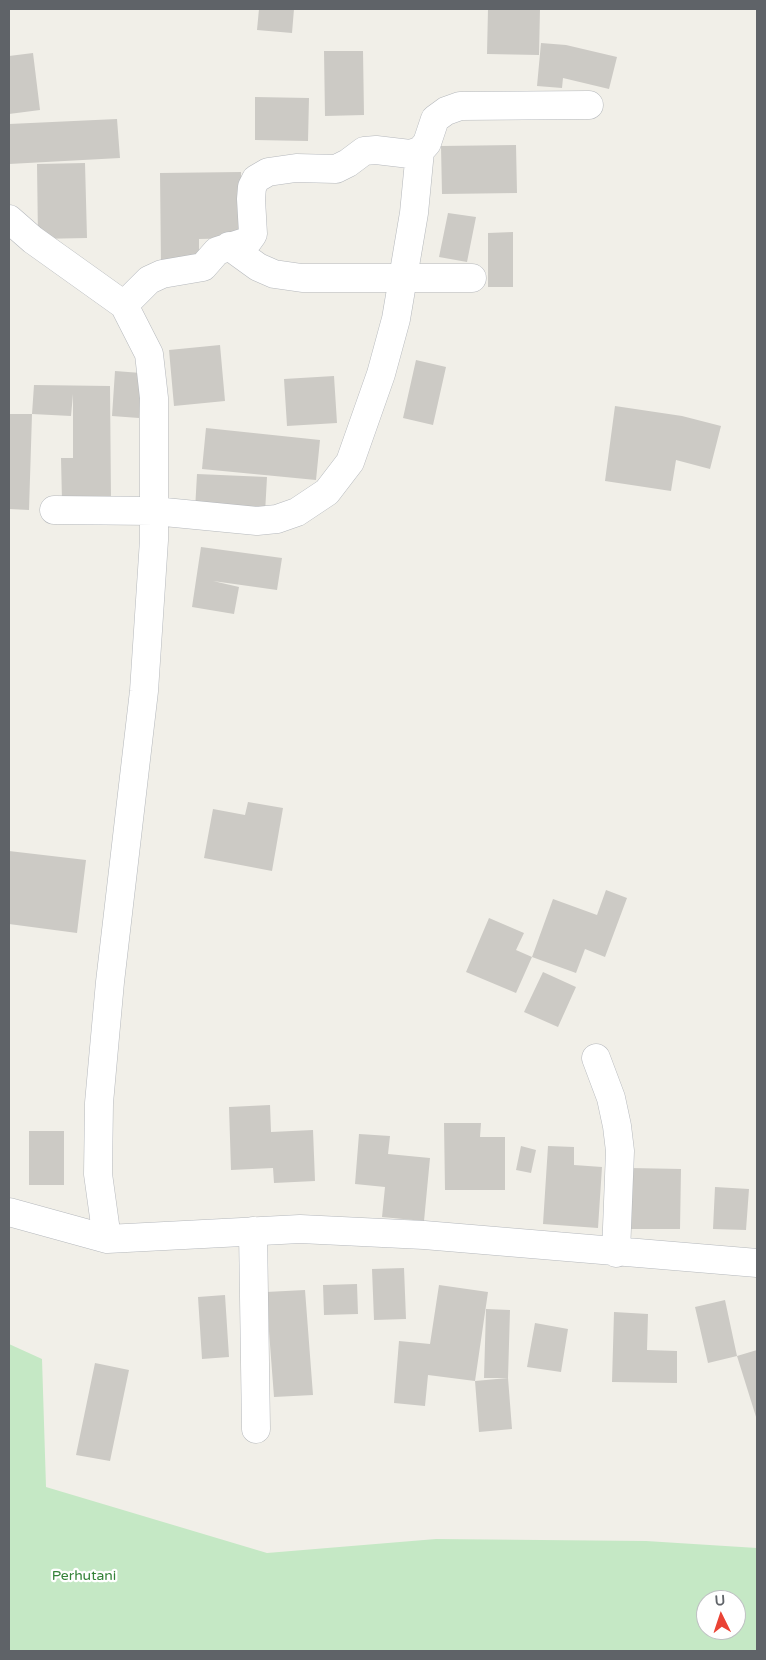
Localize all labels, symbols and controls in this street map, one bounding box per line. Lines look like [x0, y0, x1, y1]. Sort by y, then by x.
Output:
park label: Perhutani [52, 1568, 116, 1584]
north arrow [696, 1590, 746, 1640]
text: U [714, 1592, 726, 1609]

